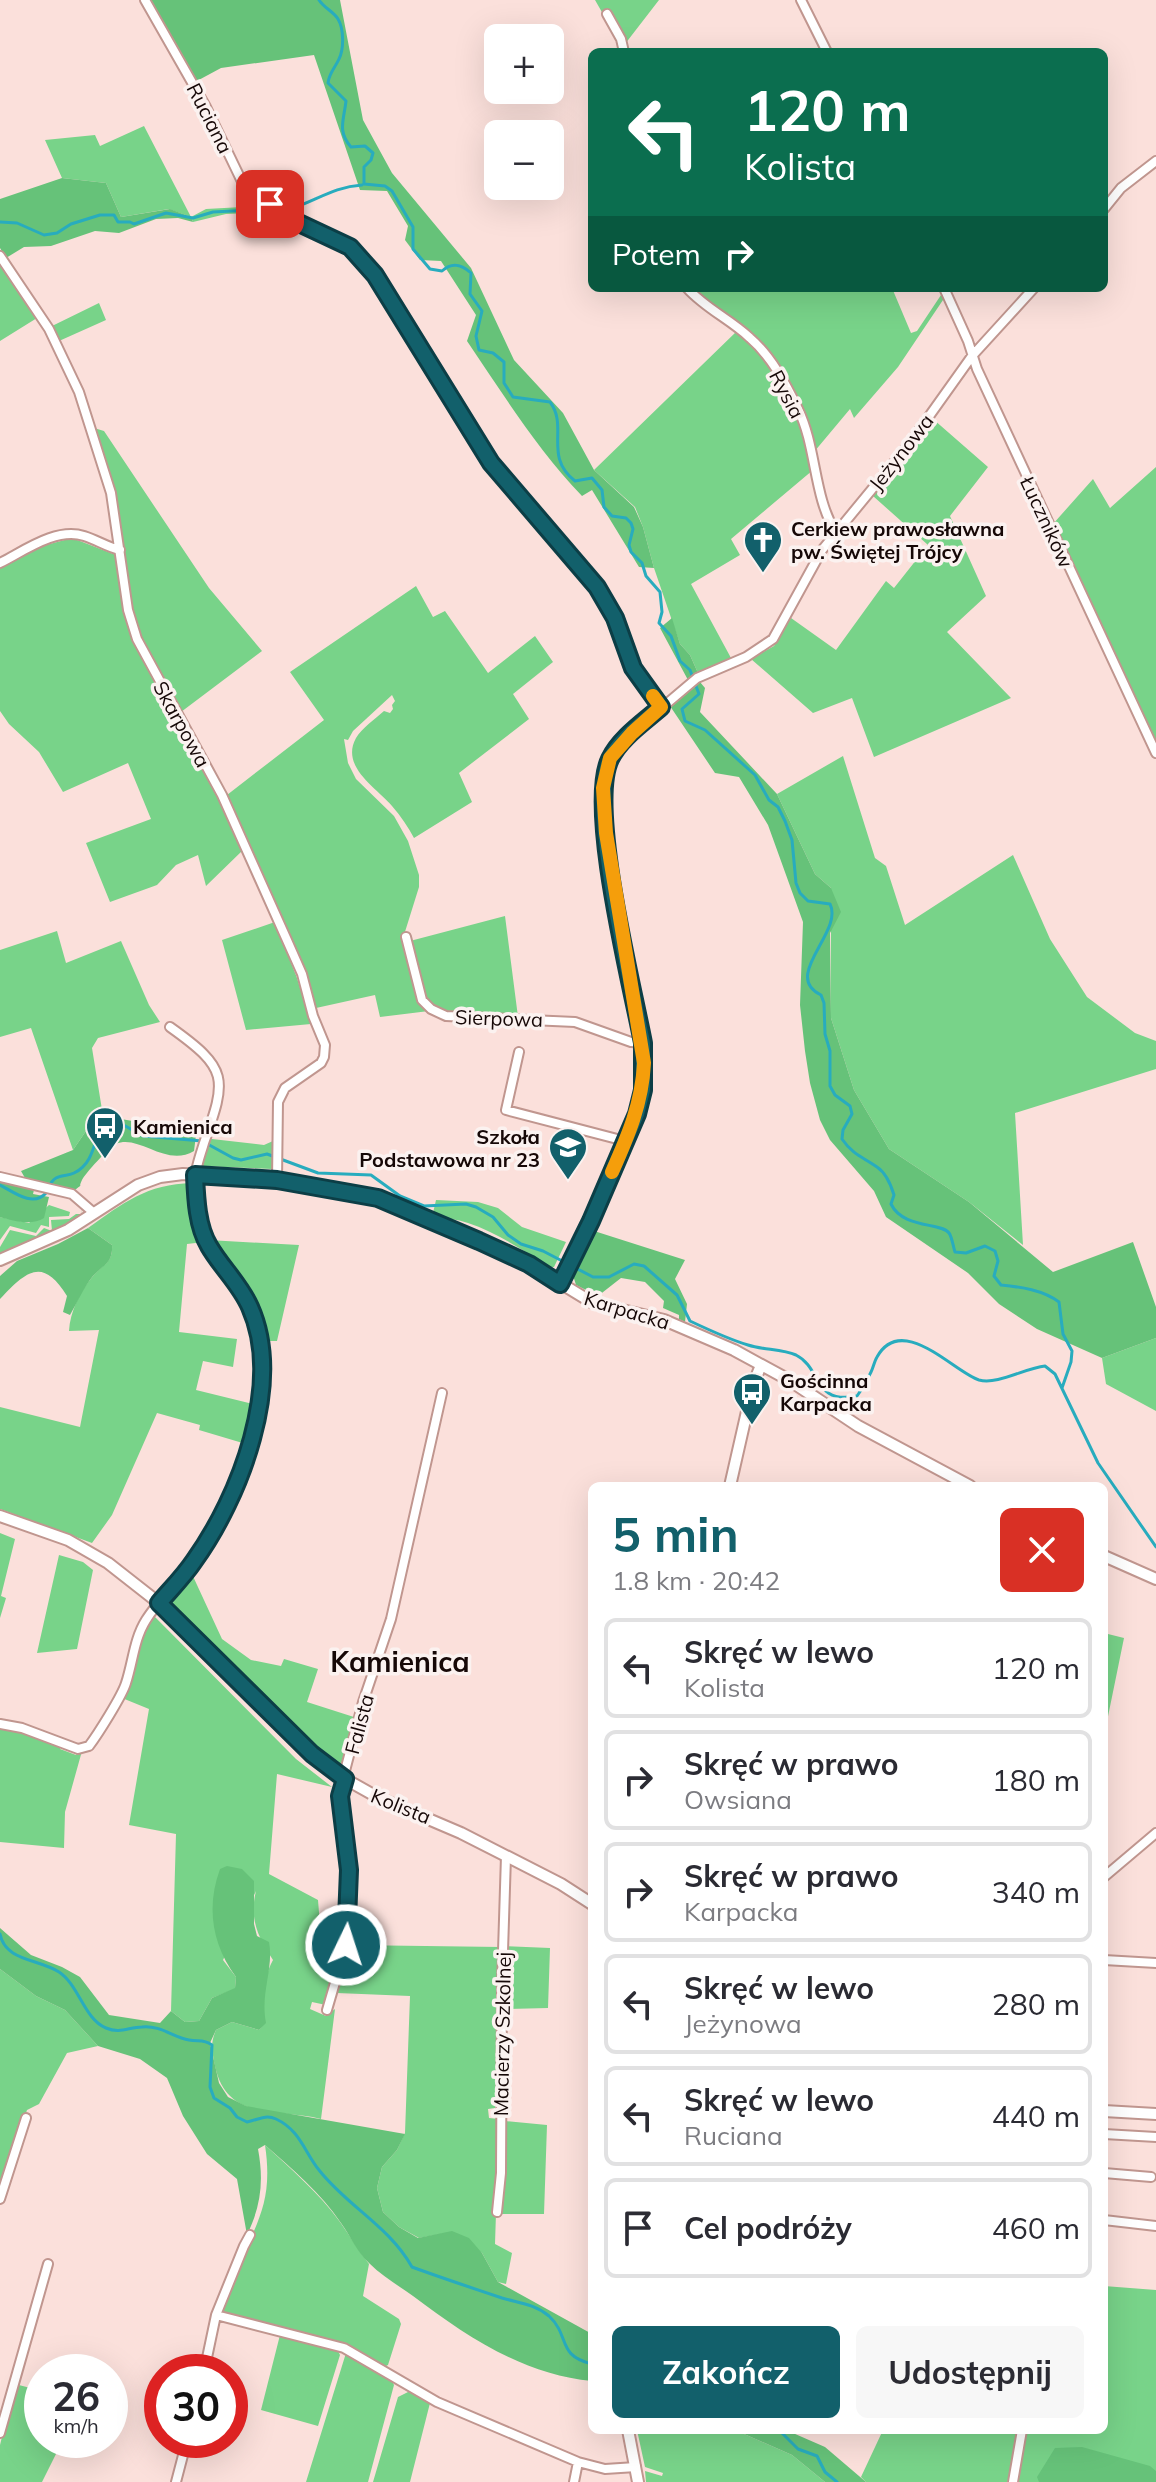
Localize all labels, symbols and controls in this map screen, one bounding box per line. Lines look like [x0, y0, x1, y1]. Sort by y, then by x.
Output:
map controls [484, 24, 564, 200]
button: + [484, 24, 564, 104]
text: 120 m [744, 75, 911, 145]
street label: Ruciana [182, 79, 238, 157]
icon: left [612, 80, 716, 184]
button: − [484, 120, 564, 200]
text: Kolista [744, 144, 856, 189]
pin [236, 170, 304, 238]
icon: arrive [248, 182, 292, 226]
icon: right [717, 232, 761, 276]
text: Potem [612, 235, 701, 273]
street label: Rysia [764, 366, 810, 422]
street label: Jeżynowa [863, 409, 939, 495]
street label: Łuczników [1015, 472, 1079, 572]
place label: Cerkiew prawosławna pw. Świętej Trójcy [791, 516, 1004, 564]
church icon: Cerkiew prawosławna pw. Świętej Trójcy [742, 519, 784, 574]
street label: Skarpowa [148, 677, 216, 771]
street label: Sierpowa [455, 1004, 543, 1032]
bus stop icon: Kamienica [84, 1105, 126, 1160]
place label: Kamienica [133, 1114, 233, 1139]
place label: Szkoła Podstawowa nr 23 [359, 1124, 540, 1172]
school or university icon: Szkoła Podstawowa nr 23 [547, 1126, 589, 1181]
street label: Karpacka [581, 1285, 673, 1335]
place label: Gościnna Karpacka [780, 1368, 872, 1416]
bus stop icon: Gościnna Karpacka [731, 1371, 773, 1426]
text: 5 min [612, 1504, 739, 1564]
button: close [1000, 1508, 1084, 1592]
text: 1.8 km · 20:42 [612, 1564, 780, 1597]
text: Skręć w lewo [684, 1633, 874, 1671]
district label: Kamienica [330, 1644, 470, 1679]
icon: left [616, 1646, 660, 1690]
text: 120 m [992, 1649, 1080, 1687]
text: Kolista [684, 1671, 765, 1704]
street label: Falista [339, 1691, 379, 1757]
text: Skręć w prawo [684, 1745, 899, 1783]
icon: right [616, 1758, 660, 1802]
text: 180 m [992, 1761, 1080, 1799]
street label: Kolista [367, 1783, 435, 1829]
text: Owsiana [684, 1783, 792, 1816]
text: Skręć w prawo [684, 1857, 899, 1895]
icon: right [616, 1870, 660, 1914]
text: 340 m [992, 1873, 1080, 1911]
text: Karpacka [684, 1895, 798, 1928]
position arrow [304, 1903, 388, 1987]
street label: Macierzy Szkolnej [488, 1952, 516, 2116]
text: Skręć w lewo [684, 1969, 874, 2007]
icon: left [616, 1982, 660, 2026]
text: 280 m [992, 1985, 1080, 2023]
text: Jeżynowa [684, 2007, 802, 2040]
text: Skręć w lewo [684, 2081, 874, 2119]
icon: left [616, 2094, 660, 2138]
text: 440 m [992, 2097, 1080, 2135]
text: Ruciana [684, 2119, 783, 2152]
icon: arrive [616, 2206, 660, 2250]
text: Cel podróży [684, 2209, 852, 2247]
text: 460 m [992, 2209, 1080, 2247]
button: Zakończ [612, 2326, 840, 2418]
button: Udostępnij [856, 2326, 1084, 2418]
speed limit sign: 30 [144, 2354, 248, 2458]
text: 26 [52, 2371, 100, 2421]
text: km/h [53, 2413, 99, 2438]

